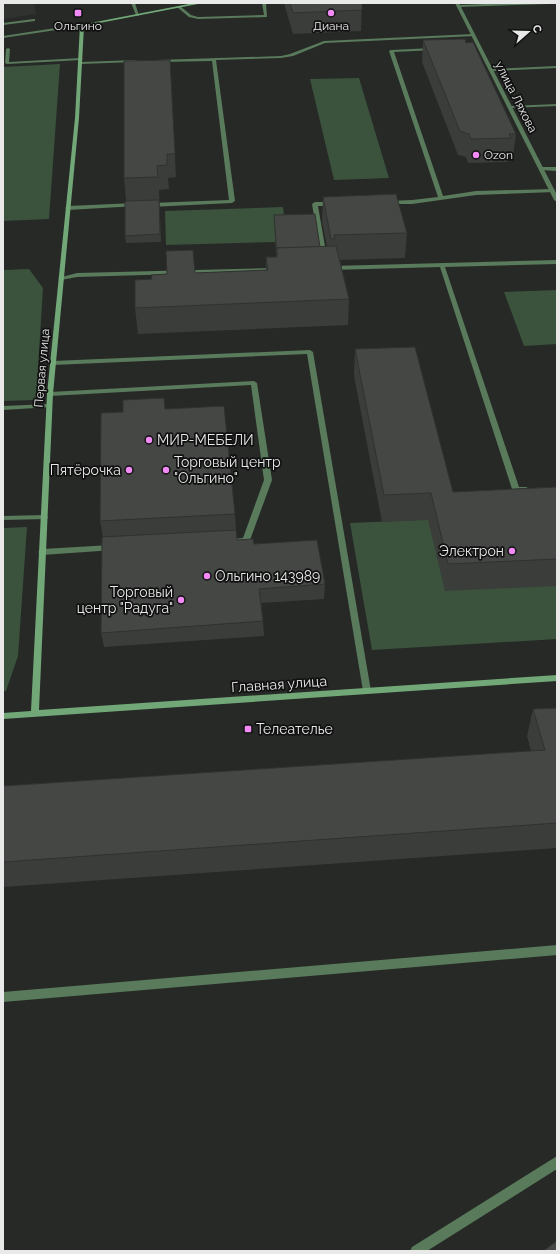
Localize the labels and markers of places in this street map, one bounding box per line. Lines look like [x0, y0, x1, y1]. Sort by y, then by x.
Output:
marker: Ольгино [73, 8, 83, 18]
marker: Диана [326, 8, 336, 18]
place label: Ольгино [54, 19, 102, 33]
place label: Диана [313, 19, 349, 33]
place label: Ozon [484, 148, 513, 162]
marker: Ozon [471, 150, 481, 160]
place label: МИР-МЕБЕЛИ [157, 432, 254, 448]
marker: МИР-МЕБЕЛИ [144, 435, 154, 445]
place label: Торговый центр "Ольгино" [174, 454, 281, 486]
place label: Пятёрочка [50, 462, 121, 478]
marker: Пятёрочка [124, 465, 134, 475]
marker: Торговый центр "Ольгино" [161, 465, 171, 475]
place label: Электрон [439, 543, 504, 559]
marker: Электрон [507, 546, 517, 556]
place label: Ольгино 143989 [215, 568, 320, 584]
marker: Ольгино 143989 [202, 571, 212, 581]
place label: Торговый центр "Радуга" [77, 584, 173, 616]
marker: Торговый центр "Радуга" [176, 595, 186, 605]
place label: Телеателье [256, 721, 333, 737]
marker: Телеателье [243, 724, 253, 734]

